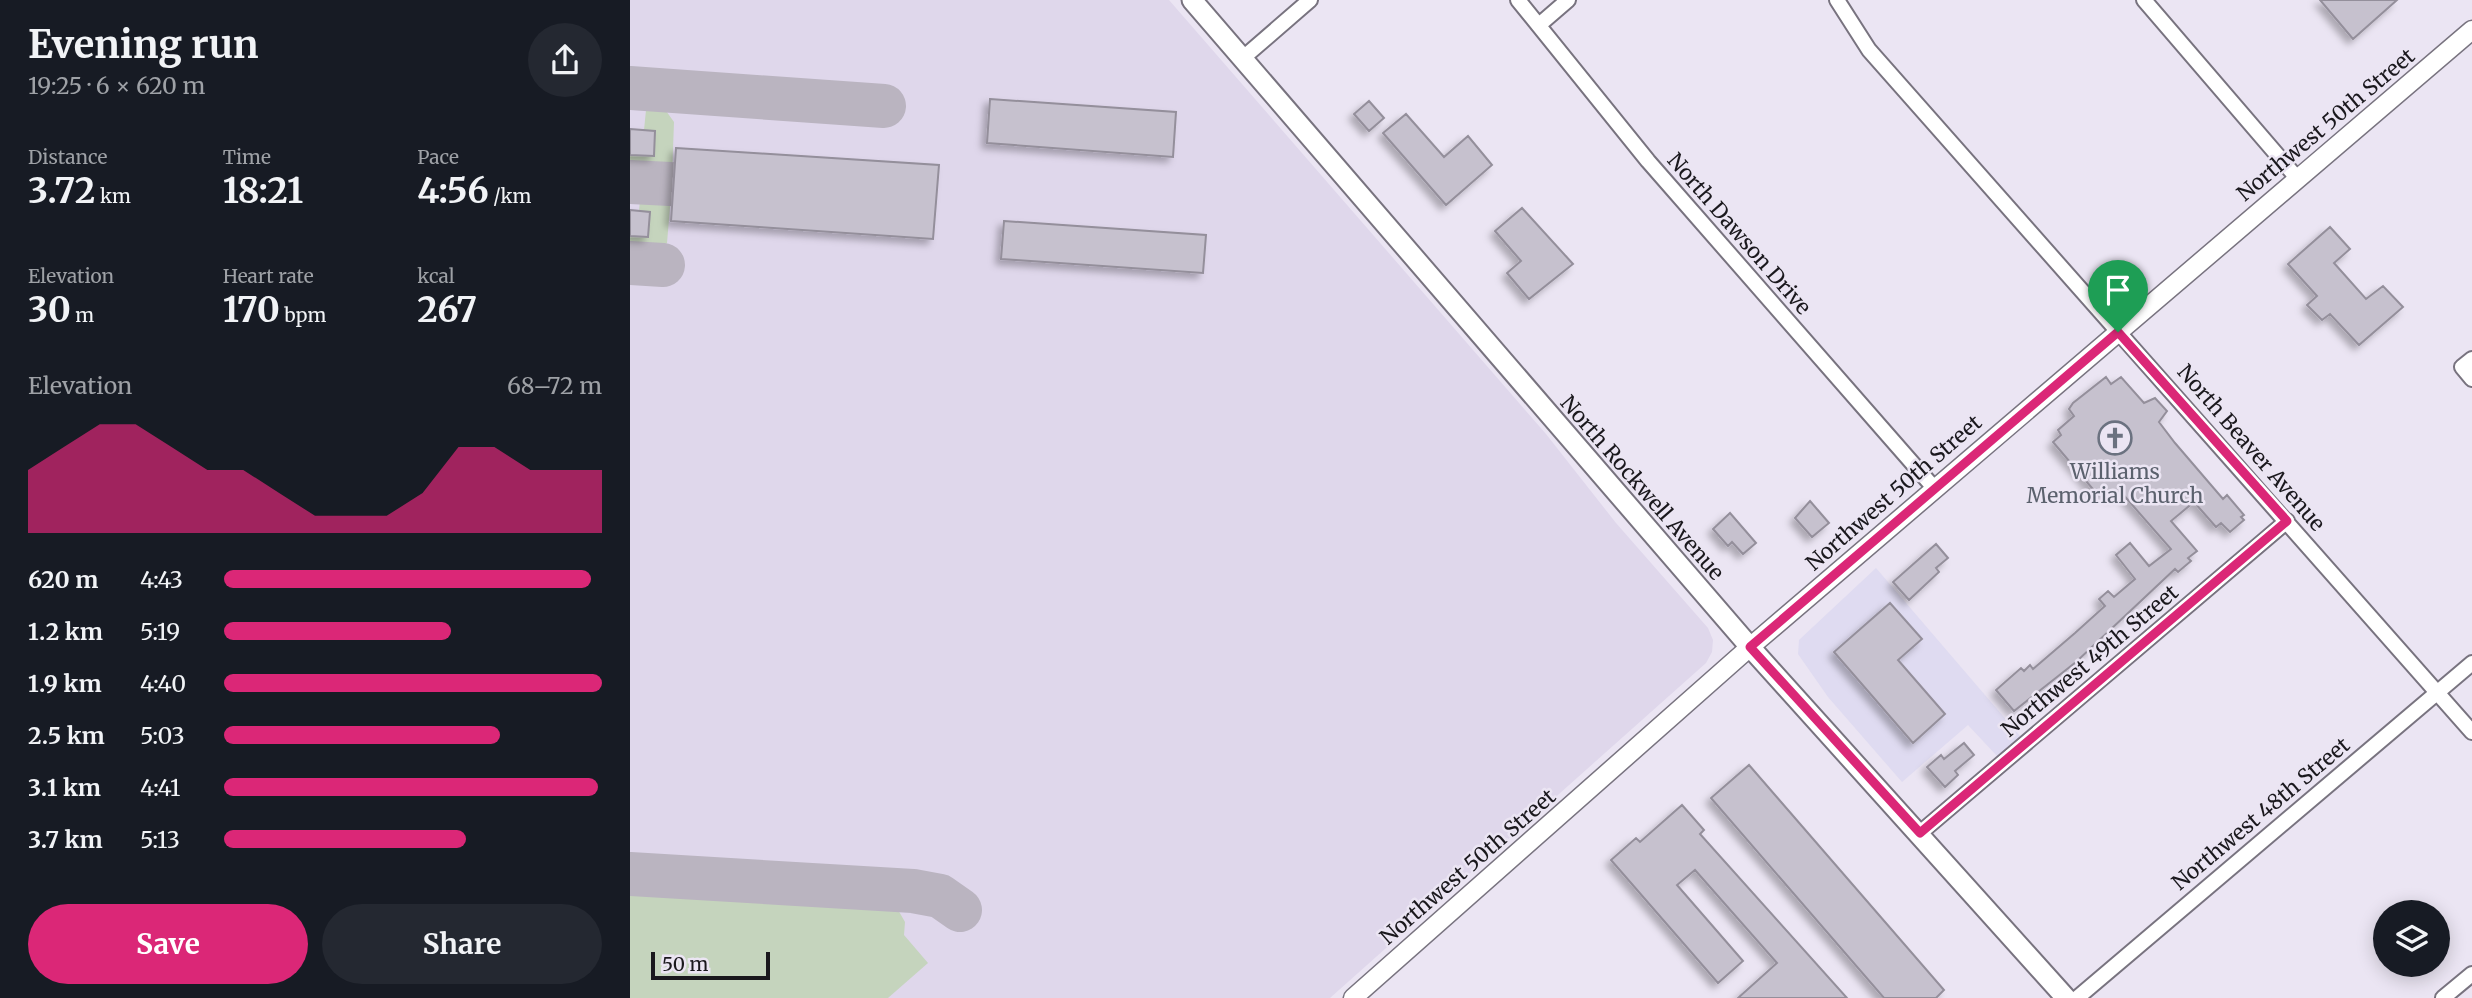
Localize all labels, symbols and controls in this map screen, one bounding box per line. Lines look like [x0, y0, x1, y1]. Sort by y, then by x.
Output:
text: Evening run [28, 21, 259, 68]
button: share [528, 23, 602, 97]
street label: Northwest 50th Street [2231, 42, 2420, 207]
text: 19:25 · 6 × 620 m [28, 71, 205, 100]
text: Distance [28, 145, 107, 169]
text: Time [223, 145, 271, 169]
text: Pace [417, 145, 459, 169]
street label: North Dawson Drive [1662, 147, 1817, 320]
text: 3.72 [28, 169, 95, 213]
text: 18:21 [223, 169, 303, 213]
text: 4:56 [417, 169, 489, 213]
text: km [95, 184, 131, 208]
text: /km [489, 184, 531, 208]
pin [2088, 260, 2148, 332]
text: Elevation [28, 264, 114, 288]
text: Heart rate [223, 264, 314, 288]
text: kcal [417, 264, 455, 288]
icon: arrive [2099, 271, 2137, 309]
text: 30 [28, 288, 71, 332]
text: 170 [223, 288, 280, 332]
text: 267 [417, 288, 477, 332]
text: m [71, 303, 94, 327]
text: bpm [280, 303, 326, 327]
street label: North Beaver Avenue [2172, 359, 2331, 537]
text: Elevation [28, 371, 132, 400]
text: 68–72 m [507, 371, 602, 400]
street label: North Rockwell Avenue [1555, 390, 1730, 586]
street label: Northwest 50th Street [1800, 409, 1987, 576]
church icon: Williams Memorial Church [2096, 419, 2134, 457]
place label: Williams Memorial Church [2027, 458, 2203, 509]
text: 620 m [28, 565, 98, 594]
text: 4:43 [140, 565, 183, 594]
street label: Northwest 49th Street [1996, 579, 2184, 743]
text: 1.2 km [28, 617, 103, 646]
text: 5:19 [140, 617, 180, 646]
text: 1.9 km [28, 669, 102, 698]
text: 4:40 [140, 669, 186, 698]
text: 2.5 km [28, 721, 105, 750]
text: 5:03 [140, 721, 185, 750]
street label: Northwest 48th Street [2166, 731, 2355, 896]
text: 3.1 km [28, 773, 101, 802]
text: 4:41 [140, 773, 180, 802]
street label: Northwest 50th Street [1374, 783, 1561, 950]
text: 3.7 km [28, 825, 103, 854]
text: 5:13 [140, 825, 180, 854]
map controls [2373, 900, 2450, 977]
button: layers [2373, 900, 2450, 977]
button: Save [28, 904, 308, 984]
button: Share [322, 904, 602, 984]
scale bar [651, 949, 770, 981]
text: 50 m [662, 952, 708, 976]

